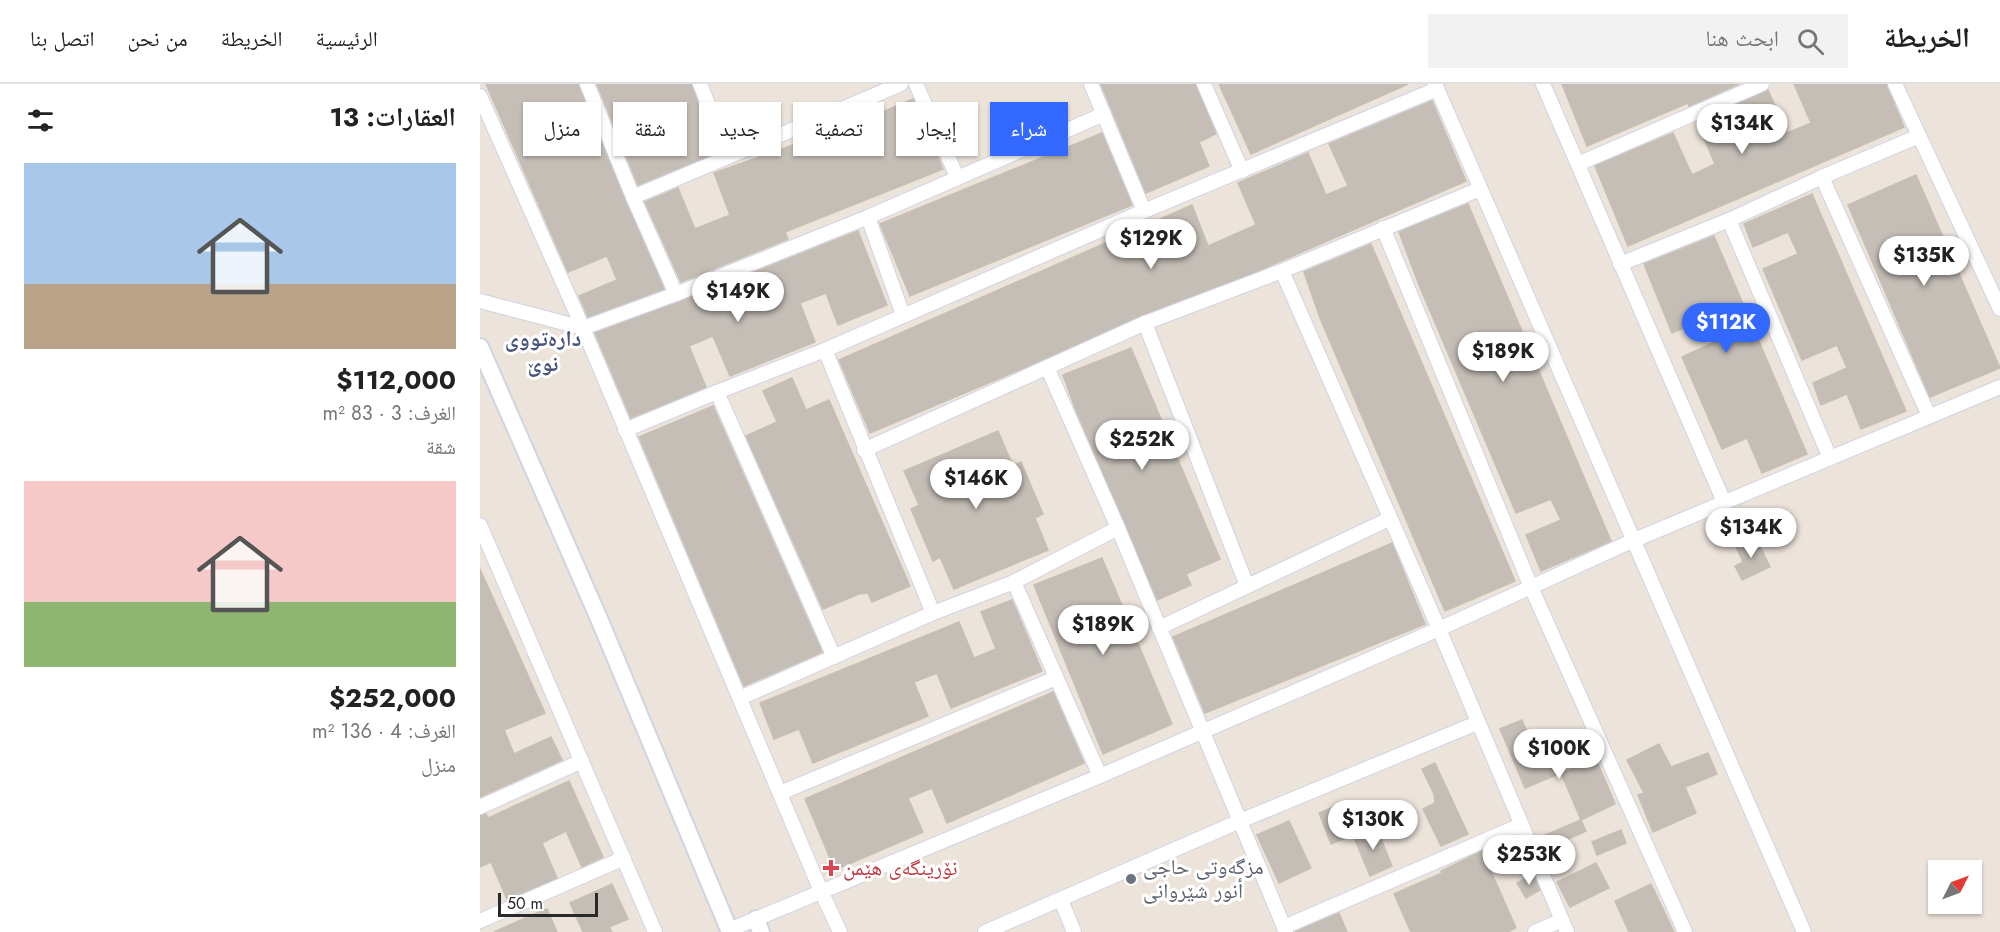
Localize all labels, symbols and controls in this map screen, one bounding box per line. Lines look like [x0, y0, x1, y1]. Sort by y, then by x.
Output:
search box [1428, 14, 1848, 68]
text: الخريطة [1884, 17, 1970, 58]
text: ابحث هنا [1705, 22, 1779, 54]
text: اتصل بنا [30, 24, 94, 54]
text: من نحن [127, 24, 188, 54]
text: الخريطة [221, 24, 283, 54]
text: الرئيسية [316, 24, 378, 54]
icon: search [1794, 25, 1827, 58]
text: العقارات: 13 [329, 98, 456, 136]
chip: منزل [523, 102, 601, 156]
chip: شقة [613, 102, 687, 156]
chip: جديد [699, 102, 781, 156]
chip: تصفية [793, 102, 884, 156]
chip: إيجار [896, 102, 978, 156]
chip: شراء [990, 102, 1068, 156]
icon: filters [24, 104, 57, 137]
pin: $134K [1700, 104, 1784, 155]
text: $134K [1711, 109, 1773, 138]
icon: home [186, 202, 294, 310]
pin: $129K [1109, 219, 1193, 270]
text: $129K [1119, 224, 1183, 253]
pin: $135K [1882, 236, 1966, 287]
text: $135K [1893, 241, 1955, 270]
pin: $149K [696, 272, 780, 323]
text: $149K [706, 277, 770, 306]
pin: $112K [1684, 303, 1768, 354]
text: $112K [1696, 308, 1756, 337]
district label: دارەتووی نوێ [505, 322, 581, 379]
pin: $189K [1461, 332, 1545, 383]
text: $189K [1472, 337, 1534, 366]
text: $112,000 [336, 361, 456, 399]
text: الغرف: 3 · 83 m² [322, 399, 456, 428]
pin: $252K [1100, 420, 1184, 471]
text: $252K [1109, 425, 1175, 454]
text: شقة [426, 433, 456, 462]
pin: $146K [934, 459, 1018, 510]
text: $146K [944, 464, 1008, 493]
pin: $134K [1709, 508, 1793, 559]
text: $134K [1720, 513, 1782, 542]
icon: home [186, 520, 294, 628]
pin: $189K [1061, 605, 1145, 656]
text: $189K [1072, 610, 1134, 639]
text: $252,000 [329, 679, 456, 717]
text: الغرف: 4 · 136 m² [312, 717, 456, 746]
pin: $100K [1517, 729, 1601, 780]
text: $100K [1527, 734, 1591, 763]
text: منزل [421, 751, 456, 780]
pin: $130K [1331, 800, 1415, 851]
text: $130K [1342, 805, 1404, 834]
pin: $253K [1487, 835, 1571, 886]
text: $253K [1497, 840, 1561, 869]
place label: مزگەوتی حاجی أنور شێروانی [1143, 852, 1263, 906]
place label: نۆرینگه‌ی هێمن [843, 853, 958, 883]
north arrow [1928, 860, 1982, 914]
map controls [1928, 860, 1982, 914]
marker: نۆرینگه‌ی هێمن [824, 861, 838, 875]
marker: مزگەوتی حاجی أنور شێروانی [1124, 872, 1138, 886]
scale bar [498, 890, 598, 918]
text: 50 m [507, 892, 543, 915]

